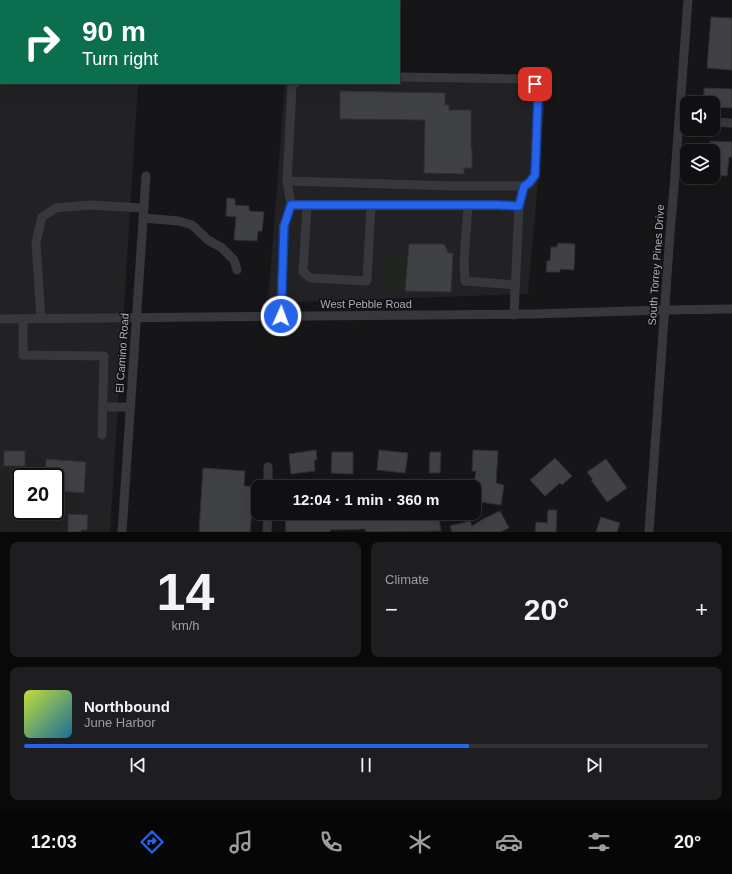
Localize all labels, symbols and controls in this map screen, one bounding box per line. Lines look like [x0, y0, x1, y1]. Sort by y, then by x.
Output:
icon: right [16, 16, 68, 68]
text: 90 m [82, 16, 146, 47]
text: Turn right [82, 49, 158, 69]
pin [518, 67, 552, 101]
icon: arrive [524, 73, 546, 95]
map controls [680, 96, 720, 184]
button: sound [680, 96, 720, 136]
button: layers [680, 144, 720, 184]
street label: South Torrey Pines Drive [646, 204, 666, 326]
position arrow [260, 295, 302, 337]
street label: West Pebble Road [320, 298, 412, 310]
street label: El Camino Road [113, 313, 131, 393]
speed limit sign: 20 [12, 468, 64, 520]
text: 12:04 · 1 min · 360 m [293, 491, 439, 508]
text: 14 [157, 563, 214, 621]
text: Climate [385, 572, 429, 587]
text: 20° [524, 593, 569, 626]
text: − [385, 597, 398, 622]
text: + [695, 597, 708, 622]
text: km/h [171, 618, 200, 633]
text: Northbound [84, 698, 170, 715]
text: June Harbor [84, 715, 156, 730]
icon: previous [127, 754, 149, 776]
icon: pause [355, 754, 377, 776]
icon: next [583, 754, 605, 776]
icon: directions [138, 828, 166, 856]
icon: music [227, 828, 255, 856]
icon: phone [317, 828, 345, 856]
icon: climate [406, 828, 434, 856]
icon: car [495, 828, 523, 856]
icon: filters [585, 828, 613, 856]
text: 12:03 [31, 832, 77, 852]
text: 20° [674, 832, 701, 852]

